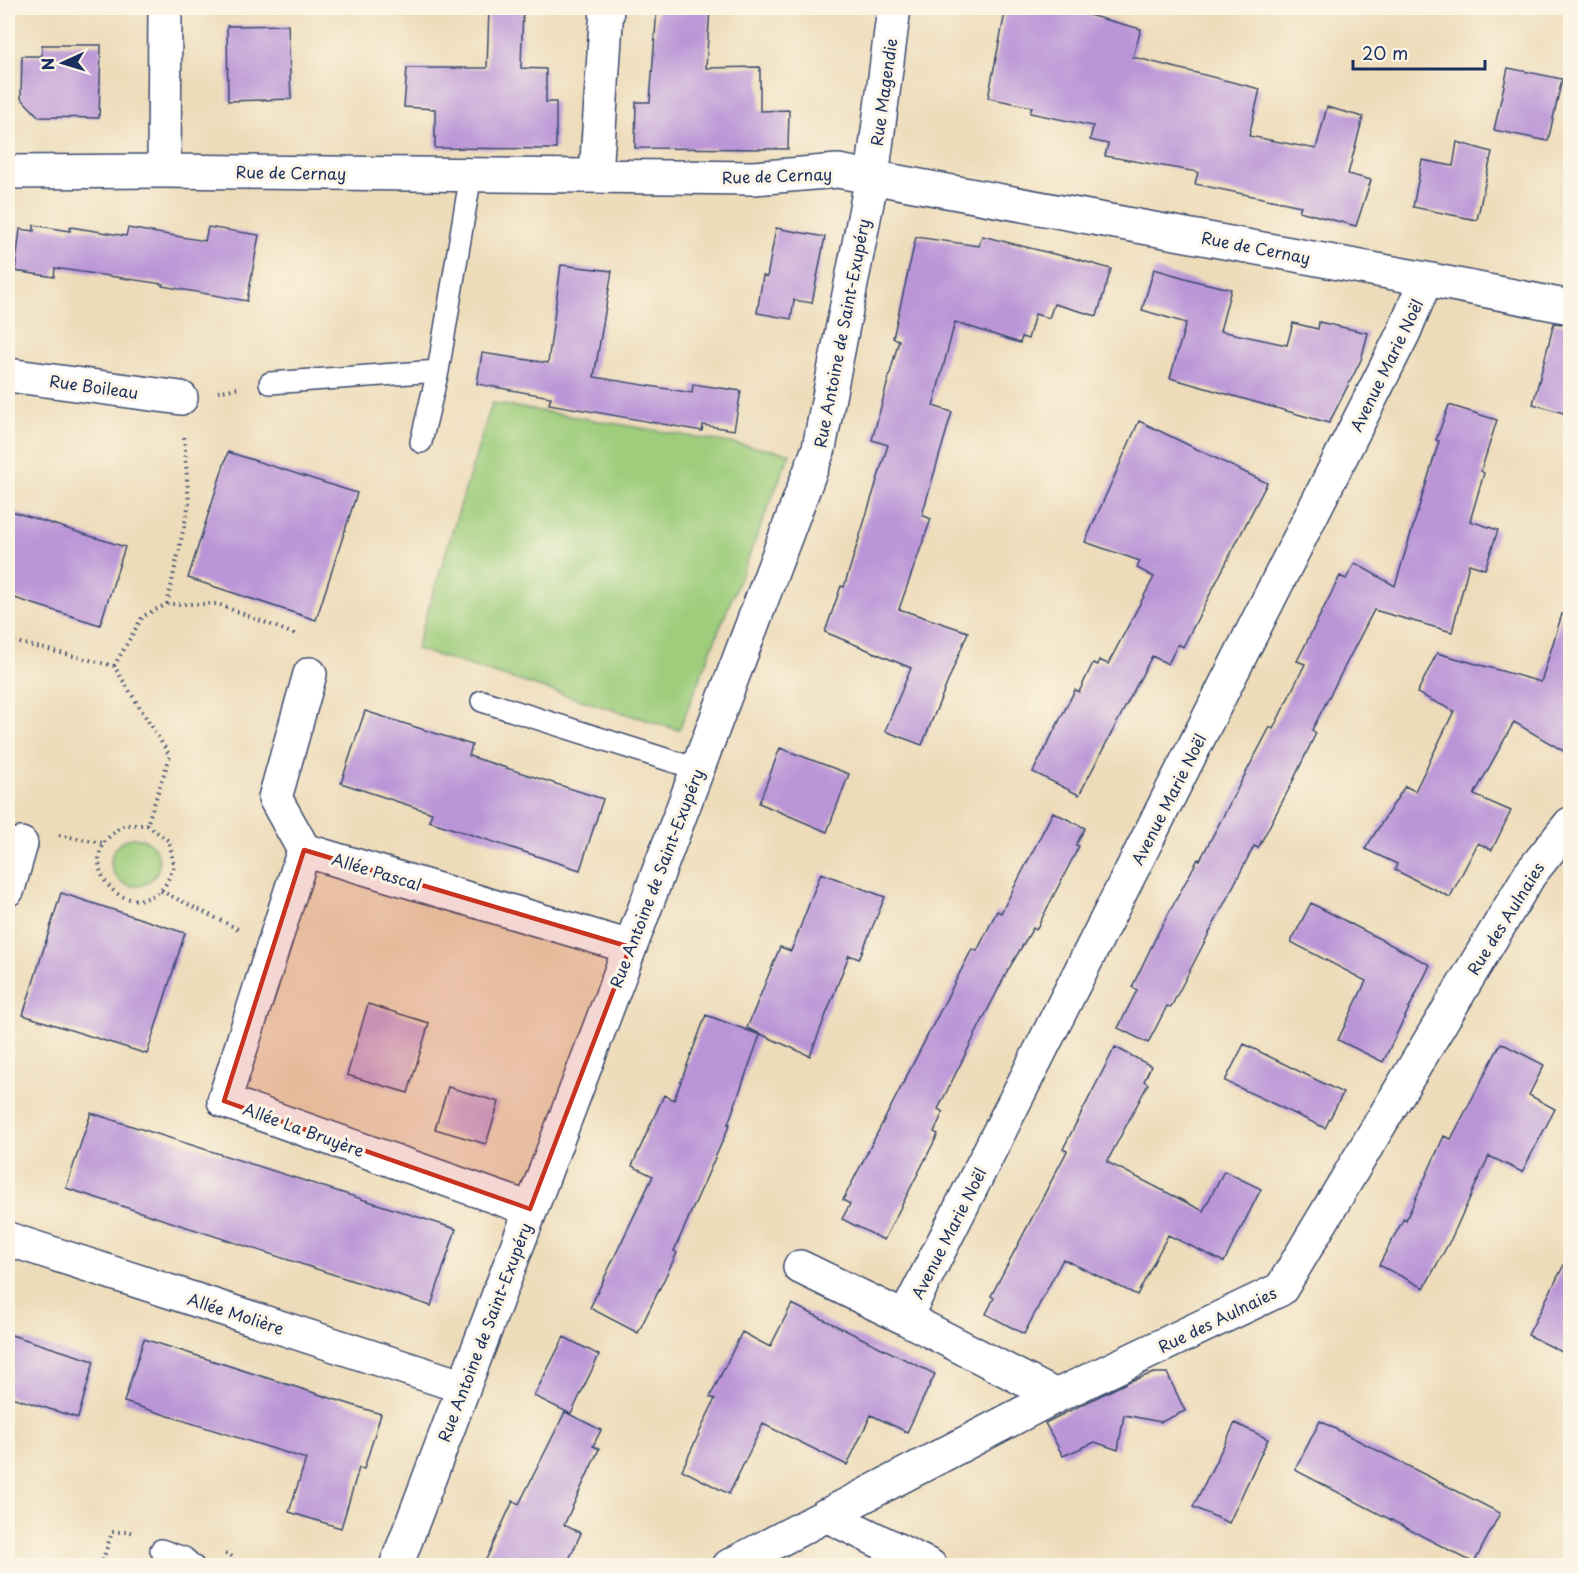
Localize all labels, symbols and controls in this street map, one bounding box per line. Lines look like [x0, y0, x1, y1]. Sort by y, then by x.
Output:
north arrow [33, 33, 93, 93]
scale bar [1353, 33, 1485, 71]
street label: Rue Magendie [864, 37, 902, 147]
text: 20 m [1362, 39, 1408, 66]
text: N [35, 57, 59, 71]
street label: Rue de Cernay [236, 159, 346, 185]
street label: Rue de Cernay [721, 161, 833, 189]
street label: Rue Antoine de Saint-Exupéry [807, 216, 875, 450]
street label: Rue de Cernay [1199, 225, 1313, 269]
street label: Avenue Marie Noël [1344, 295, 1428, 435]
street label: Rue Boileau [48, 368, 140, 404]
street label: Avenue Marie Noël [1125, 729, 1211, 869]
street label: Rue Antoine de Saint-Exupéry [603, 765, 709, 991]
street label: Allée Pascal [329, 846, 425, 896]
street label: Rue des Aulnaies [1461, 857, 1549, 979]
street label: Allée La Bruyère [240, 1096, 368, 1162]
street label: Avenue Marie Noël [905, 1163, 991, 1303]
street label: Rue Antoine de Saint-Exupéry [431, 1219, 537, 1445]
street label: Rue des Aulnaies [1154, 1280, 1280, 1358]
street label: Allée Molière [185, 1286, 288, 1340]

